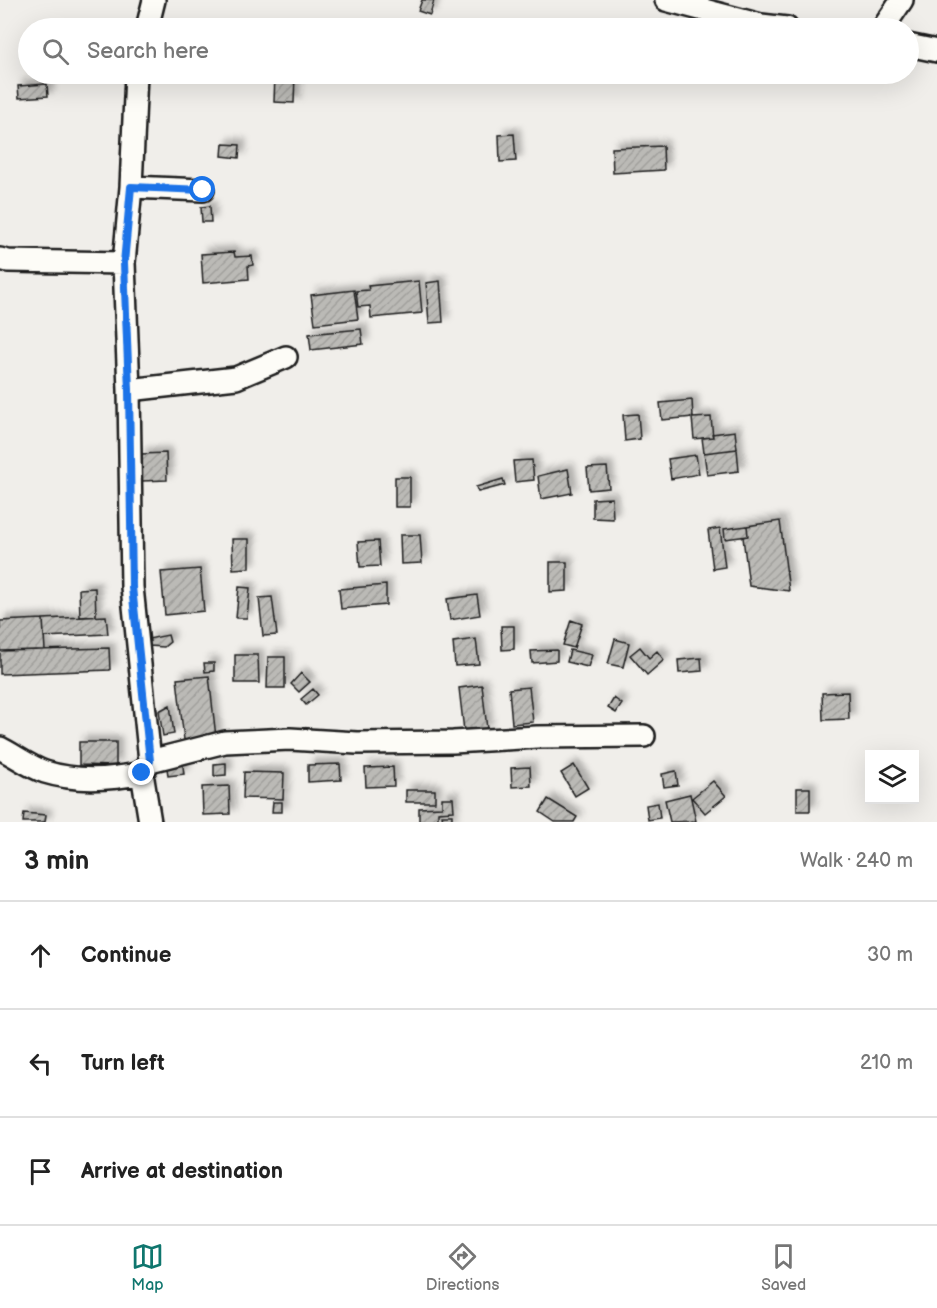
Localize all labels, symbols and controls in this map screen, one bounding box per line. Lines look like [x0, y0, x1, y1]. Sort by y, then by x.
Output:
search box [18, 18, 919, 84]
icon: search [39, 35, 72, 68]
text: Search here [87, 38, 209, 65]
route start [189, 176, 215, 202]
map controls [865, 750, 919, 804]
button: layers [865, 750, 919, 804]
route end [128, 759, 154, 785]
text: 3 min [24, 846, 89, 877]
text: Walk · 240 m [800, 849, 913, 873]
icon: ahead [24, 939, 57, 972]
text: Continue [81, 942, 171, 969]
text: 30 m [867, 943, 913, 967]
icon: left [24, 1047, 57, 1080]
text: Turn left [81, 1050, 165, 1077]
text: 210 m [860, 1051, 913, 1075]
icon: arrive [24, 1155, 57, 1188]
text: Arrive at destination [81, 1158, 283, 1185]
tab: Map [131, 1240, 164, 1295]
tab: Directions [426, 1240, 499, 1295]
tab: Saved [761, 1240, 806, 1295]

